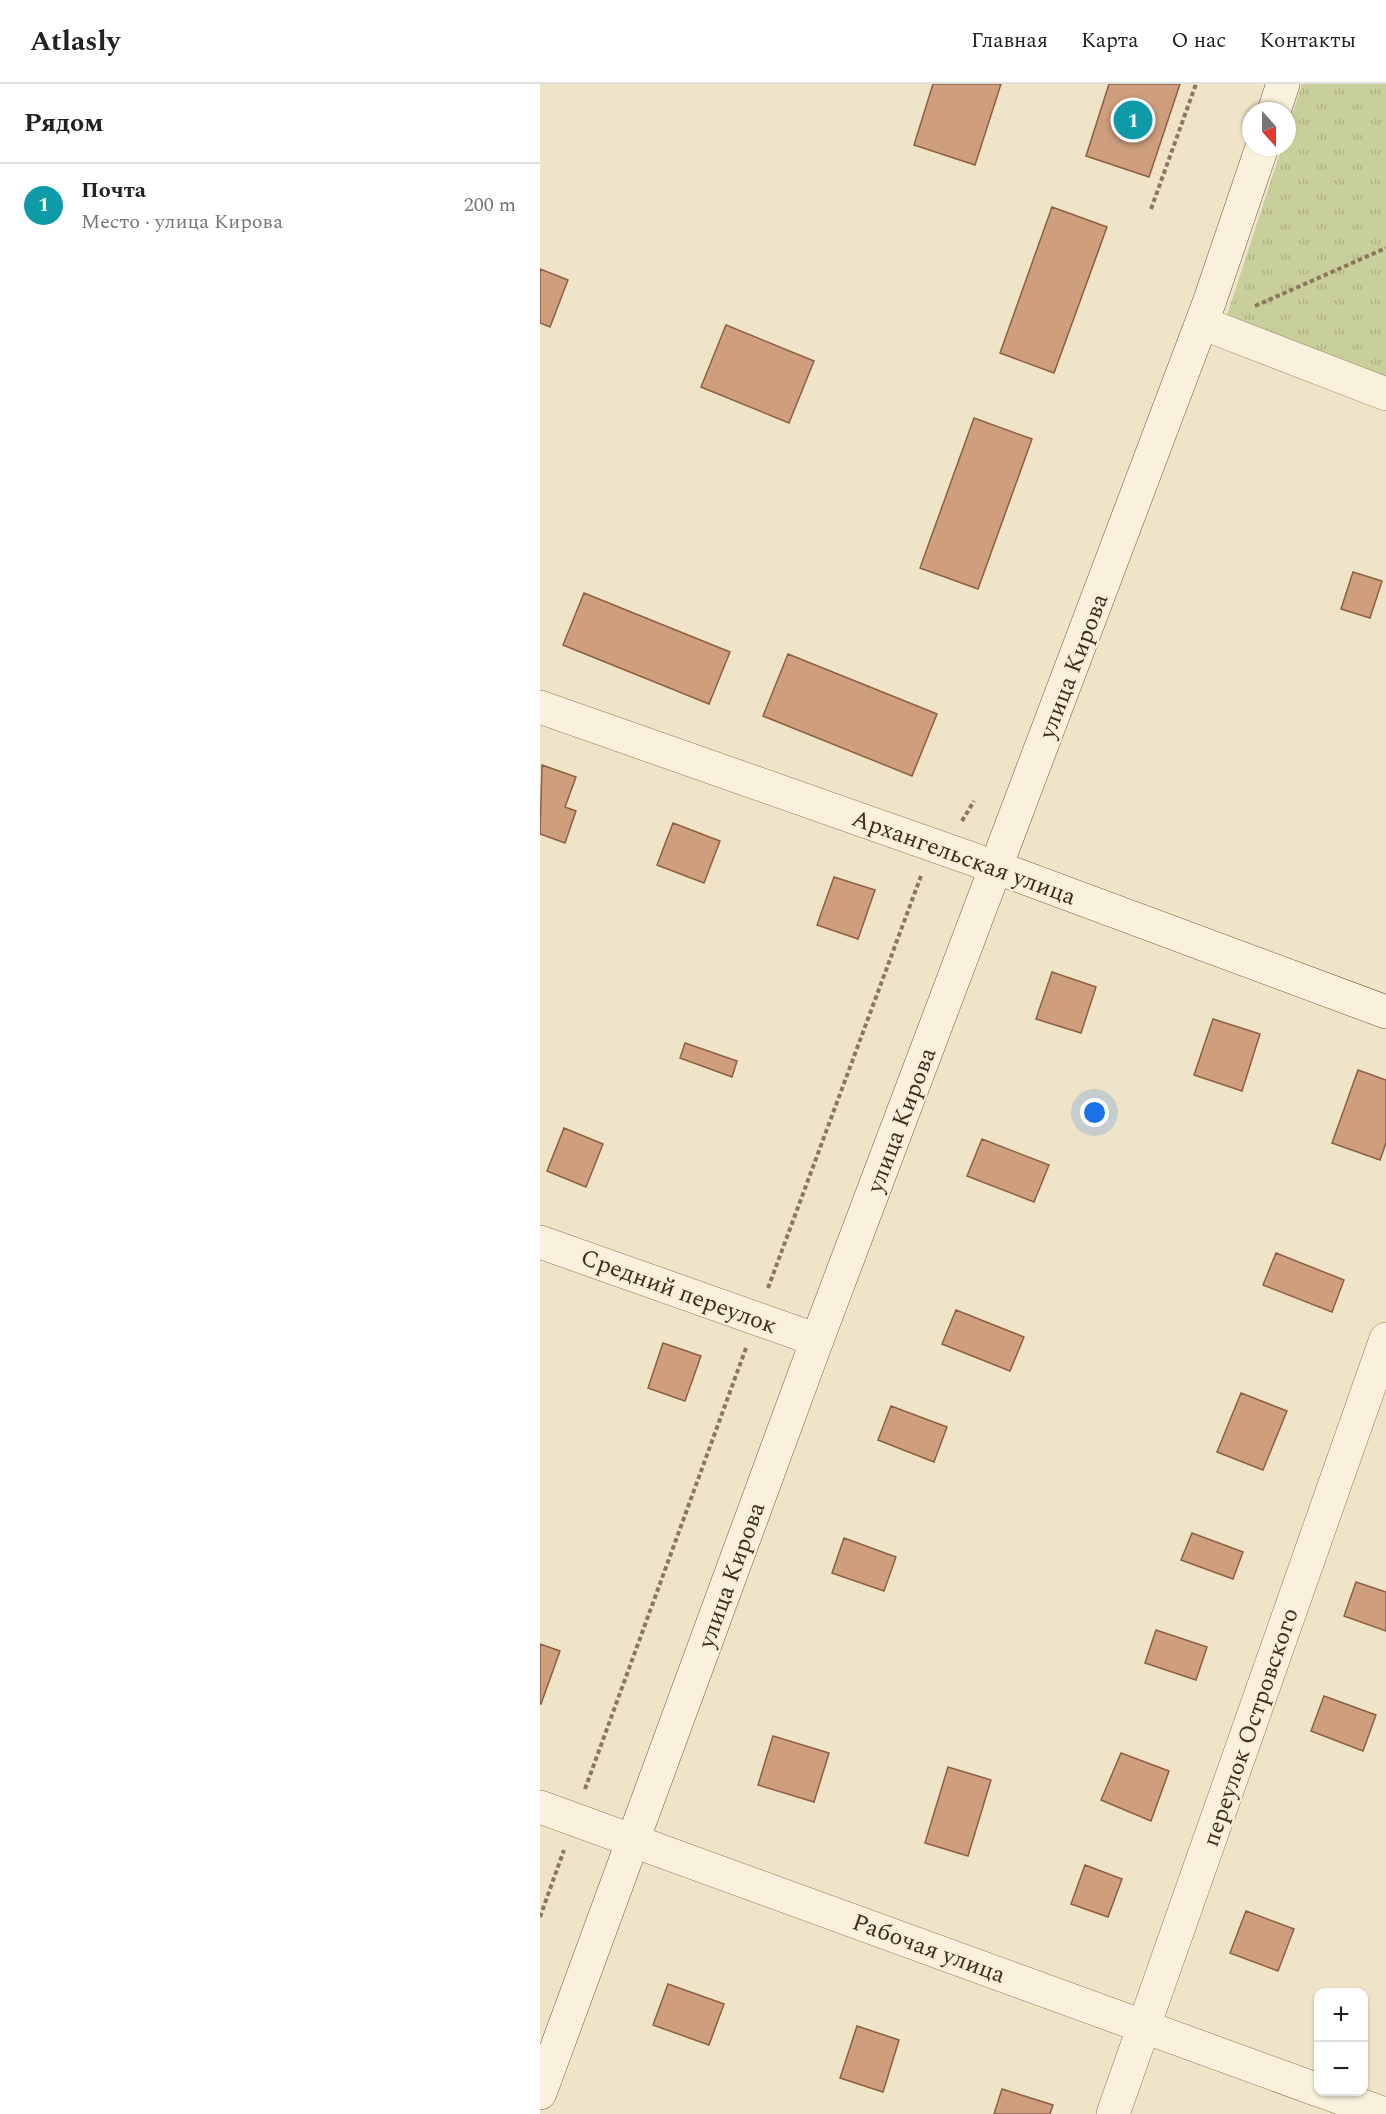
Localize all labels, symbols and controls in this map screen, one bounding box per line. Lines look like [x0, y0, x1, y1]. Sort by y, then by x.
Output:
text: Atlasly [30, 20, 120, 63]
text: Главная [971, 25, 1048, 57]
text: Карта [1081, 25, 1138, 57]
text: О нас [1171, 25, 1226, 57]
text: Контакты [1259, 25, 1356, 57]
pin: 1 [1114, 98, 1152, 142]
north arrow [1242, 102, 1296, 156]
text: Рядом [24, 103, 104, 143]
text: Почта [81, 174, 146, 207]
text: 1 [38, 190, 49, 220]
text: 200 m [464, 190, 516, 220]
text: Место · улица Кирова [81, 207, 283, 237]
street label: улица Кирова [1029, 588, 1118, 745]
street label: Архангельская улица [847, 801, 1081, 915]
street label: улица Кирова [857, 1042, 946, 1199]
your location [1080, 1098, 1109, 1127]
street label: Средний переулок [575, 1240, 782, 1344]
street label: улица Кирова [688, 1497, 775, 1655]
street label: переулок Островского [1193, 1603, 1309, 1851]
street label: Рабочая улица [847, 1905, 1011, 1993]
map controls [1314, 1988, 1368, 2096]
button: + [1314, 1988, 1368, 2042]
button: − [1314, 2042, 1368, 2096]

